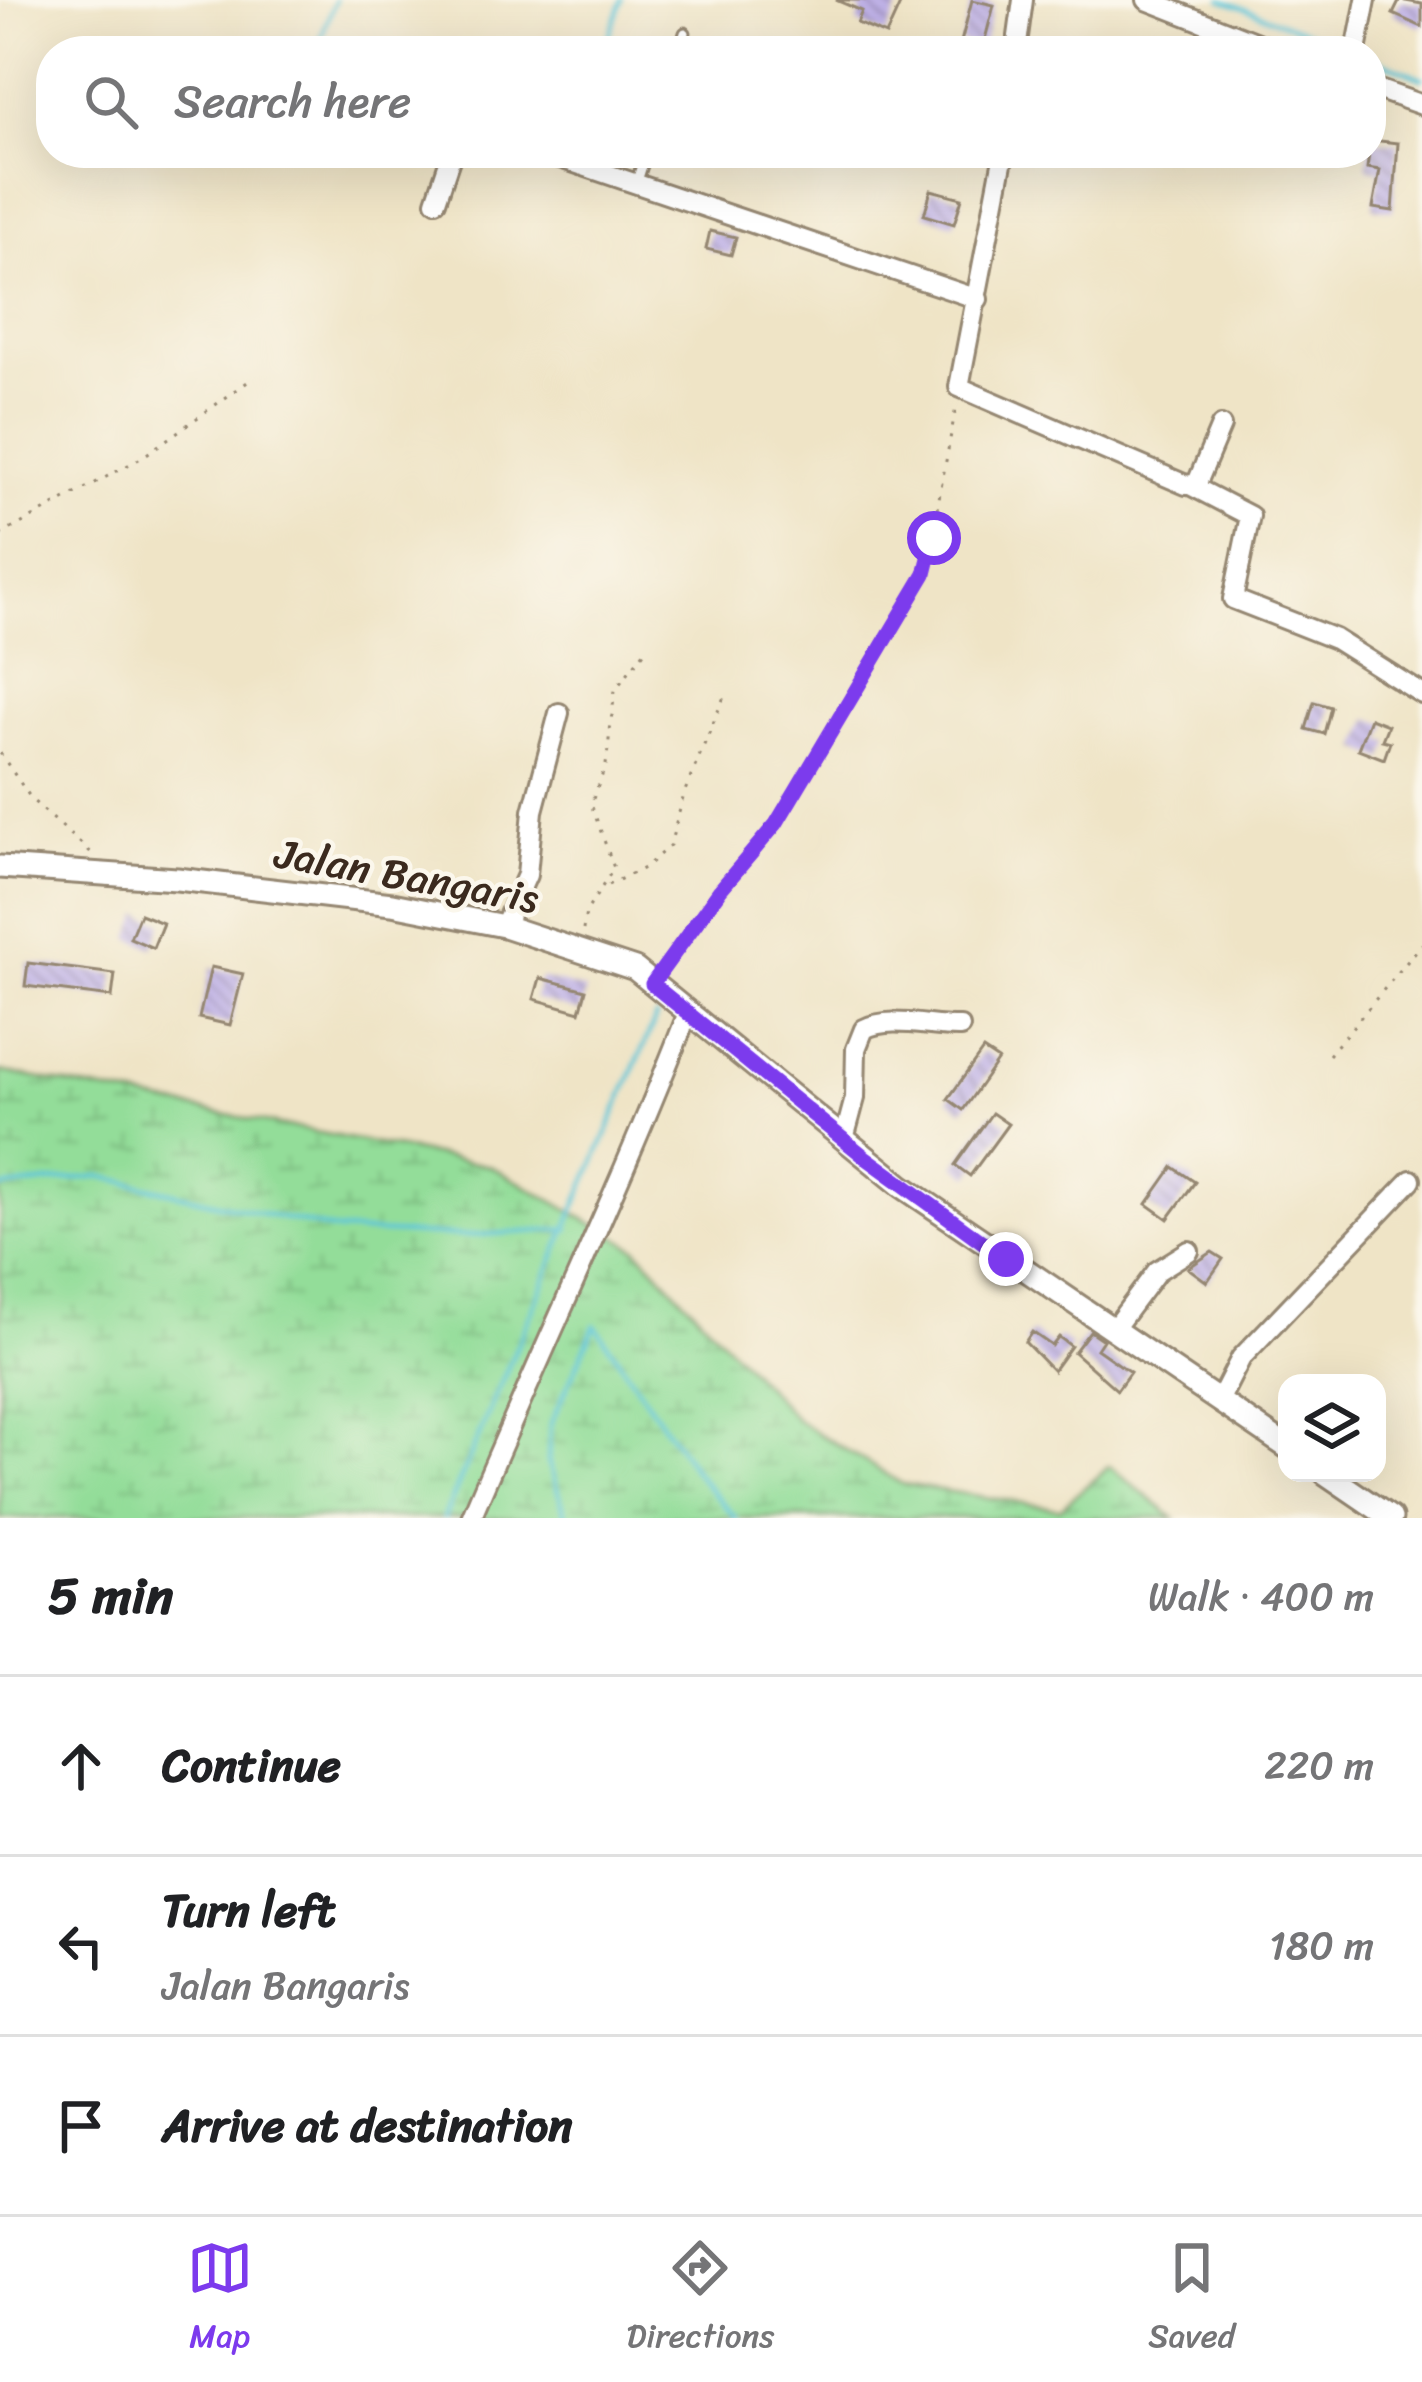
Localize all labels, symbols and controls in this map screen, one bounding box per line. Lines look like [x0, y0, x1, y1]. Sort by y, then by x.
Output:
search box [36, 36, 1386, 168]
text: Search here [174, 62, 411, 142]
icon: search [78, 69, 144, 135]
route start [907, 511, 961, 565]
street label: Jalan Bangaris [267, 816, 545, 936]
route end [979, 1232, 1033, 1286]
map controls [1278, 1374, 1386, 1482]
button: layers [1278, 1374, 1386, 1482]
text: 5 min [48, 1551, 173, 1641]
text: Walk · 400 m [1148, 1562, 1374, 1631]
text: Continue [162, 1726, 341, 1806]
text: 220 m [1264, 1731, 1374, 1800]
icon: ahead [48, 1733, 114, 1799]
text: Turn left [162, 1871, 335, 1951]
text: 180 m [1269, 1911, 1374, 1980]
icon: left [48, 1913, 114, 1979]
text: Jalan Bangaris [162, 1951, 410, 2020]
text: Arrive at destination [162, 2086, 572, 2166]
icon: arrive [48, 2093, 114, 2159]
tab: Map [187, 2235, 253, 2365]
tab: Directions [627, 2235, 774, 2365]
tab: Saved [1148, 2235, 1235, 2365]

